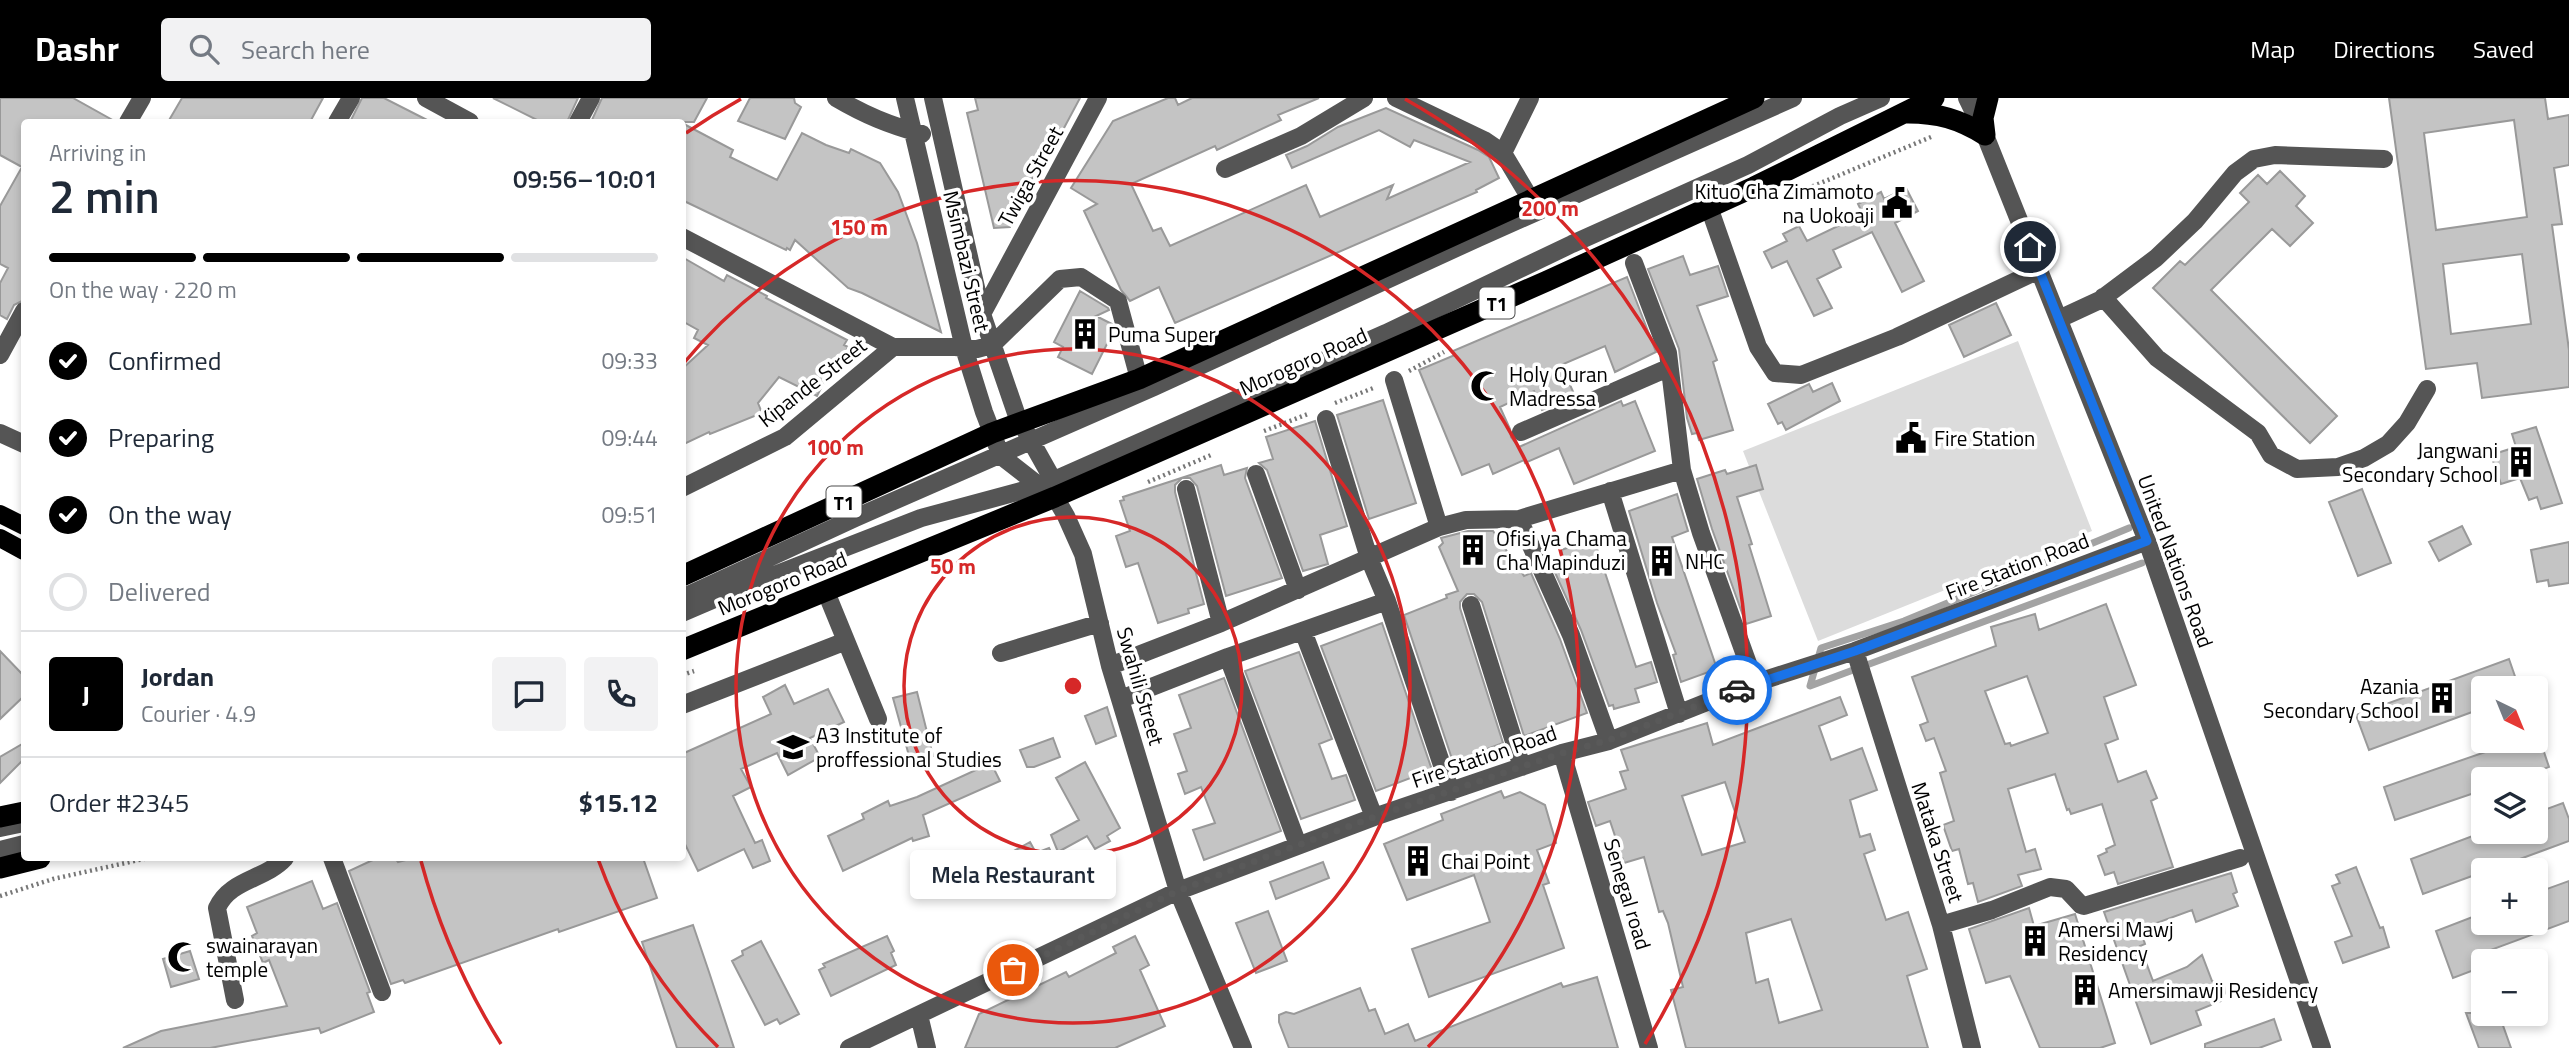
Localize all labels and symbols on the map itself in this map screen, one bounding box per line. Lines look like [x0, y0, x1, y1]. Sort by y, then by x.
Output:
street label: Twiga Street [989, 119, 1071, 232]
place label: Kituo Cha Zimamoto na Uokoaji [1694, 175, 1874, 231]
public building icon: Kituo Cha Zimamoto na Uokoaji [1880, 186, 1914, 220]
street label: Msimbazi Street [935, 187, 999, 335]
text: 200 m [1521, 192, 1579, 224]
text: 150 m [830, 211, 888, 243]
pin [2000, 217, 2060, 277]
road number: T1 [1480, 288, 1514, 318]
building icon: Puma Super [1068, 317, 1102, 351]
place label: Puma Super [1108, 318, 1216, 350]
street label: Morogoro Road [1234, 319, 1372, 403]
street label: Kipande Street [751, 329, 874, 435]
place label: Holy Quran Madressa [1509, 358, 1608, 414]
mosque icon: Holy Quran Madressa [1469, 369, 1503, 403]
public building icon: Fire Station [1894, 421, 1928, 455]
place label: Fire Station [1934, 422, 2035, 454]
text: 100 m [806, 431, 864, 463]
place label: Jangwani Secondary School [2342, 434, 2498, 490]
building icon: Jangwani Secondary School [2504, 445, 2538, 479]
street label: United Nations Road [2130, 470, 2222, 652]
road number: T1 [826, 486, 862, 518]
place label: Ofisi ya Chama Cha Mapinduzi [1496, 522, 1627, 578]
street label: Fire Station Road [1941, 524, 2093, 608]
building icon: Ofisi ya Chama Cha Mapinduzi [1456, 533, 1490, 567]
street label: Morogoro Road [713, 543, 851, 623]
building icon: NHC [1645, 544, 1679, 578]
place label: NHC [1685, 545, 1725, 577]
text: 50 m [930, 550, 976, 582]
street label: Swahili Street [1109, 623, 1173, 750]
courier [1702, 655, 1772, 725]
place label: Azania Secondary School [2263, 670, 2419, 726]
centre of rings [1061, 674, 1085, 698]
north arrow [2471, 676, 2548, 752]
building icon: Azania Secondary School [2425, 681, 2459, 715]
street label: Fire Station Road [1407, 716, 1561, 796]
place label: A3 Institute of proffessional Studies [816, 719, 1002, 775]
school or university icon: A3 Institute of proffessional Studies [776, 730, 810, 764]
street label: Mataka Street [1903, 777, 1973, 907]
street label: Senegal road [1596, 835, 1660, 953]
building icon: Chai Point [1401, 844, 1435, 878]
place label: Chai Point [1441, 845, 1531, 877]
callout: Mela Restaurant [910, 851, 1116, 900]
place label: Amersi Mawj Residency [2058, 913, 2174, 969]
building icon: Amersi Mawj Residency [2018, 924, 2052, 958]
place label: swainarayan temple [206, 929, 318, 985]
mosque icon: swainarayan temple [166, 940, 200, 974]
pin [983, 940, 1043, 1000]
building icon: Amersimawji Residency [2068, 973, 2102, 1007]
place label: Amersimawji Residency [2108, 974, 2318, 1006]

